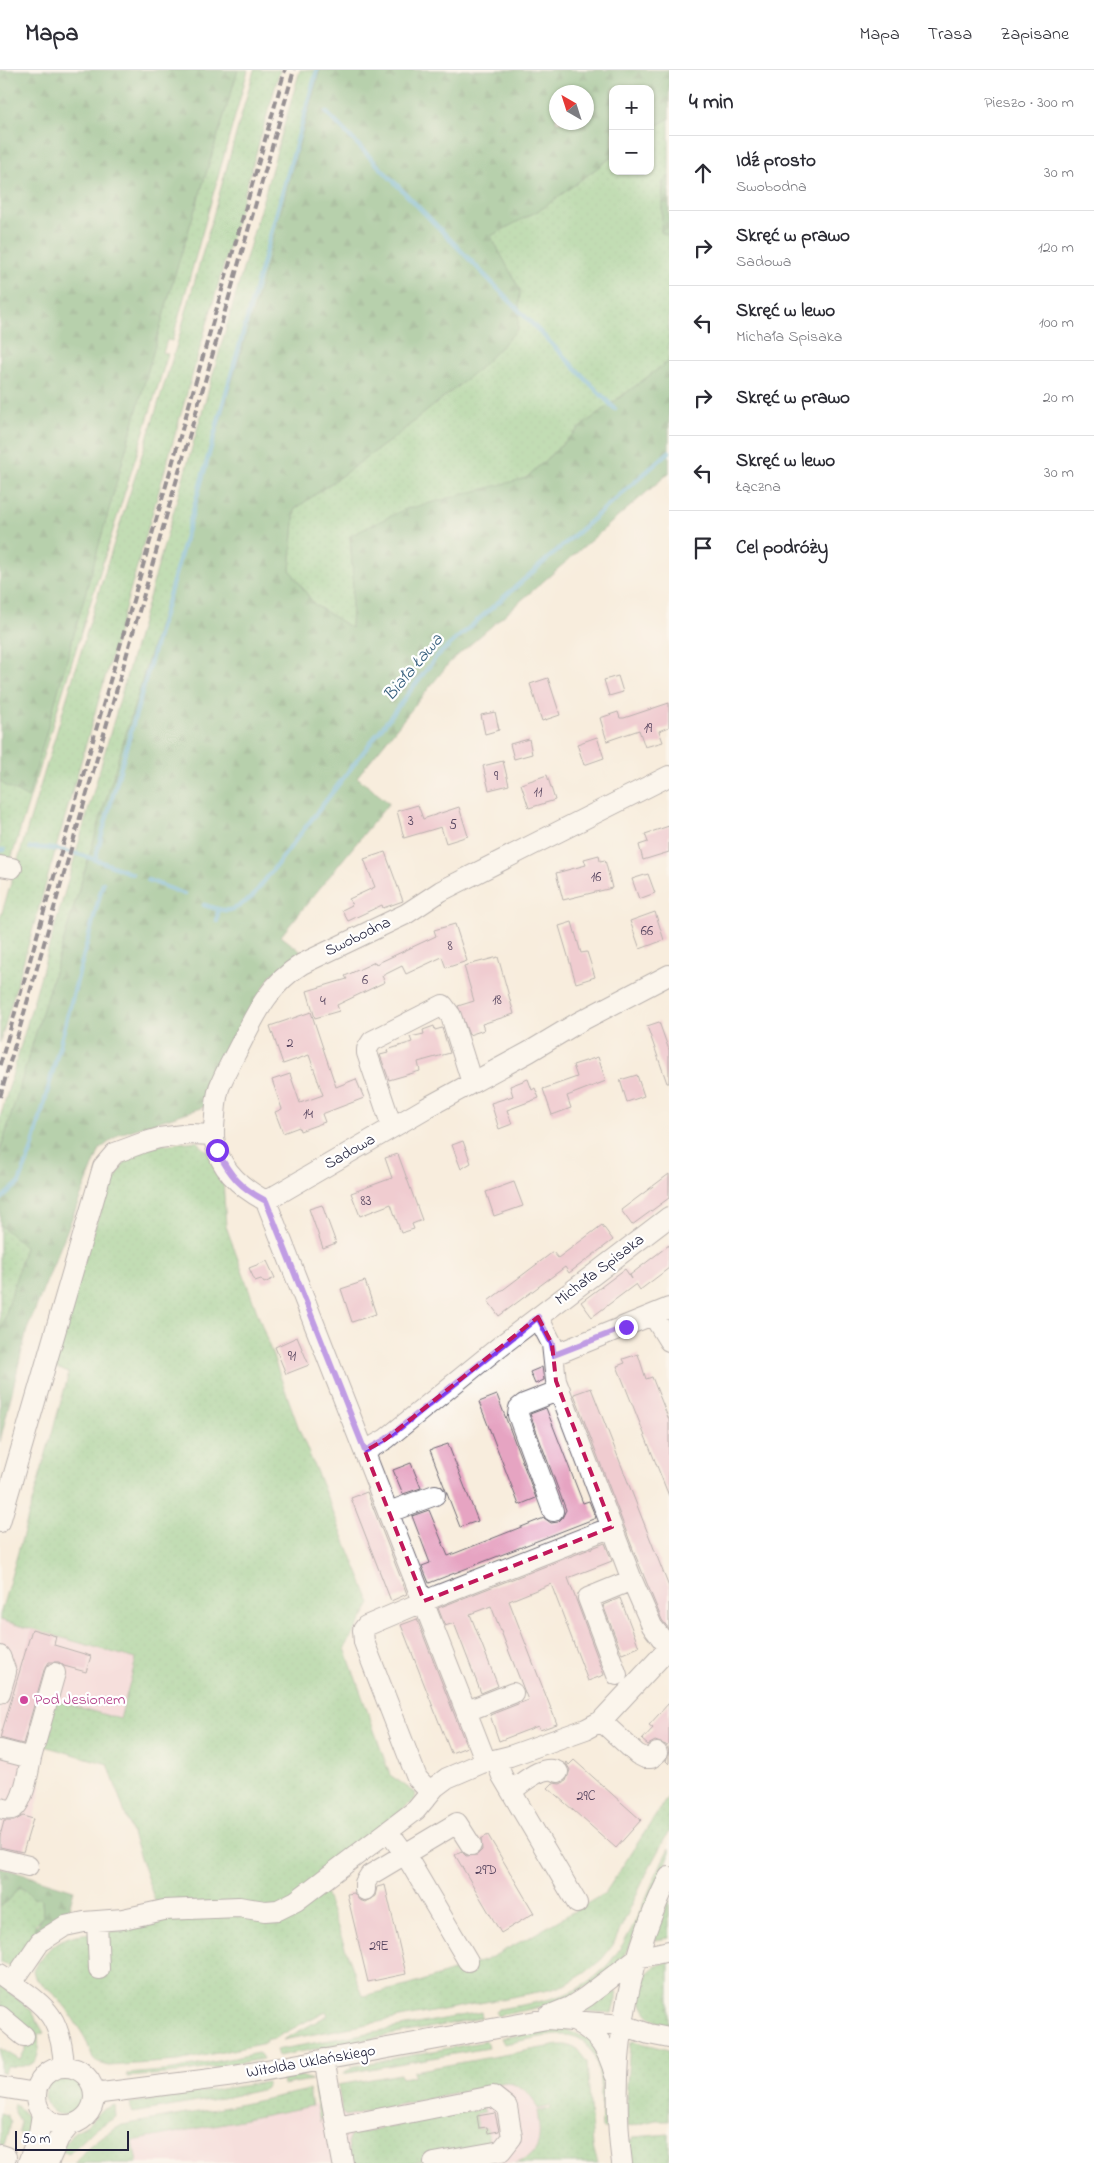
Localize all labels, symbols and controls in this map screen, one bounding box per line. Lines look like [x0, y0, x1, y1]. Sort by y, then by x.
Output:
text: Mapa [25, 17, 79, 52]
text: Mapa [860, 22, 900, 48]
text: Trasa [928, 22, 972, 48]
text: Zapisane [1000, 22, 1069, 48]
north arrow [549, 85, 594, 130]
map controls [609, 85, 654, 175]
button: + [609, 85, 654, 130]
text: 4 min [689, 88, 733, 118]
text: Pieszo · 300 m [984, 91, 1074, 115]
button: − [609, 130, 654, 175]
text: Idź prosto [736, 148, 816, 175]
icon: ahead [689, 159, 717, 187]
text: 30 m [1044, 161, 1074, 185]
text: Swobodna [736, 175, 807, 199]
text: Skręć w prawo [736, 223, 850, 250]
icon: right [689, 234, 717, 262]
text: 120 m [1038, 236, 1074, 260]
text: Sadowa [736, 250, 791, 274]
text: Skręć w lewo [736, 298, 835, 325]
icon: left [689, 309, 717, 337]
text: 100 m [1039, 311, 1074, 335]
text: Michała Spisaka [736, 325, 843, 349]
icon: right [689, 384, 717, 412]
text: Skręć w prawo [736, 385, 850, 412]
text: 20 m [1043, 386, 1074, 410]
text: Skręć w lewo [736, 448, 835, 475]
icon: left [689, 459, 717, 487]
text: 30 m [1044, 461, 1074, 485]
text: Łączna [736, 475, 781, 499]
icon: arrive [689, 534, 717, 562]
text: Cel podróży [736, 535, 828, 562]
water label: Biała Ława [378, 628, 450, 707]
house number: 19 [644, 718, 653, 739]
house number: 9 [494, 766, 499, 787]
house number: 11 [534, 782, 543, 803]
house number: 3 [408, 811, 414, 832]
house number: 5 [449, 815, 457, 836]
house number: 16 [591, 867, 601, 888]
street label: Swobodna [321, 911, 395, 963]
house number: 66 [641, 921, 653, 942]
house number: 8 [447, 936, 453, 957]
house number: 6 [362, 970, 368, 991]
house number: 18 [492, 990, 502, 1011]
house number: 4 [320, 991, 326, 1012]
house number: 2 [287, 1033, 294, 1054]
house number: 14 [303, 1104, 313, 1125]
street label: Sadowa [320, 1128, 380, 1176]
route start [206, 1139, 229, 1162]
house number: 83 [360, 1191, 372, 1212]
street label: Michała Spisaka [550, 1228, 650, 1312]
route end [615, 1316, 638, 1339]
house number: 91 [288, 1346, 297, 1367]
place label: Pod Jesionem [34, 1688, 125, 1712]
marker: Pod Jesionem [18, 1694, 30, 1706]
house number: 29C [577, 1786, 596, 1807]
house number: 29D [475, 1860, 497, 1881]
house number: 29E [369, 1936, 389, 1957]
street label: Witolda Uklańskiego [245, 2039, 377, 2085]
scale bar [15, 2128, 129, 2151]
text: 50 m [22, 2129, 50, 2150]

